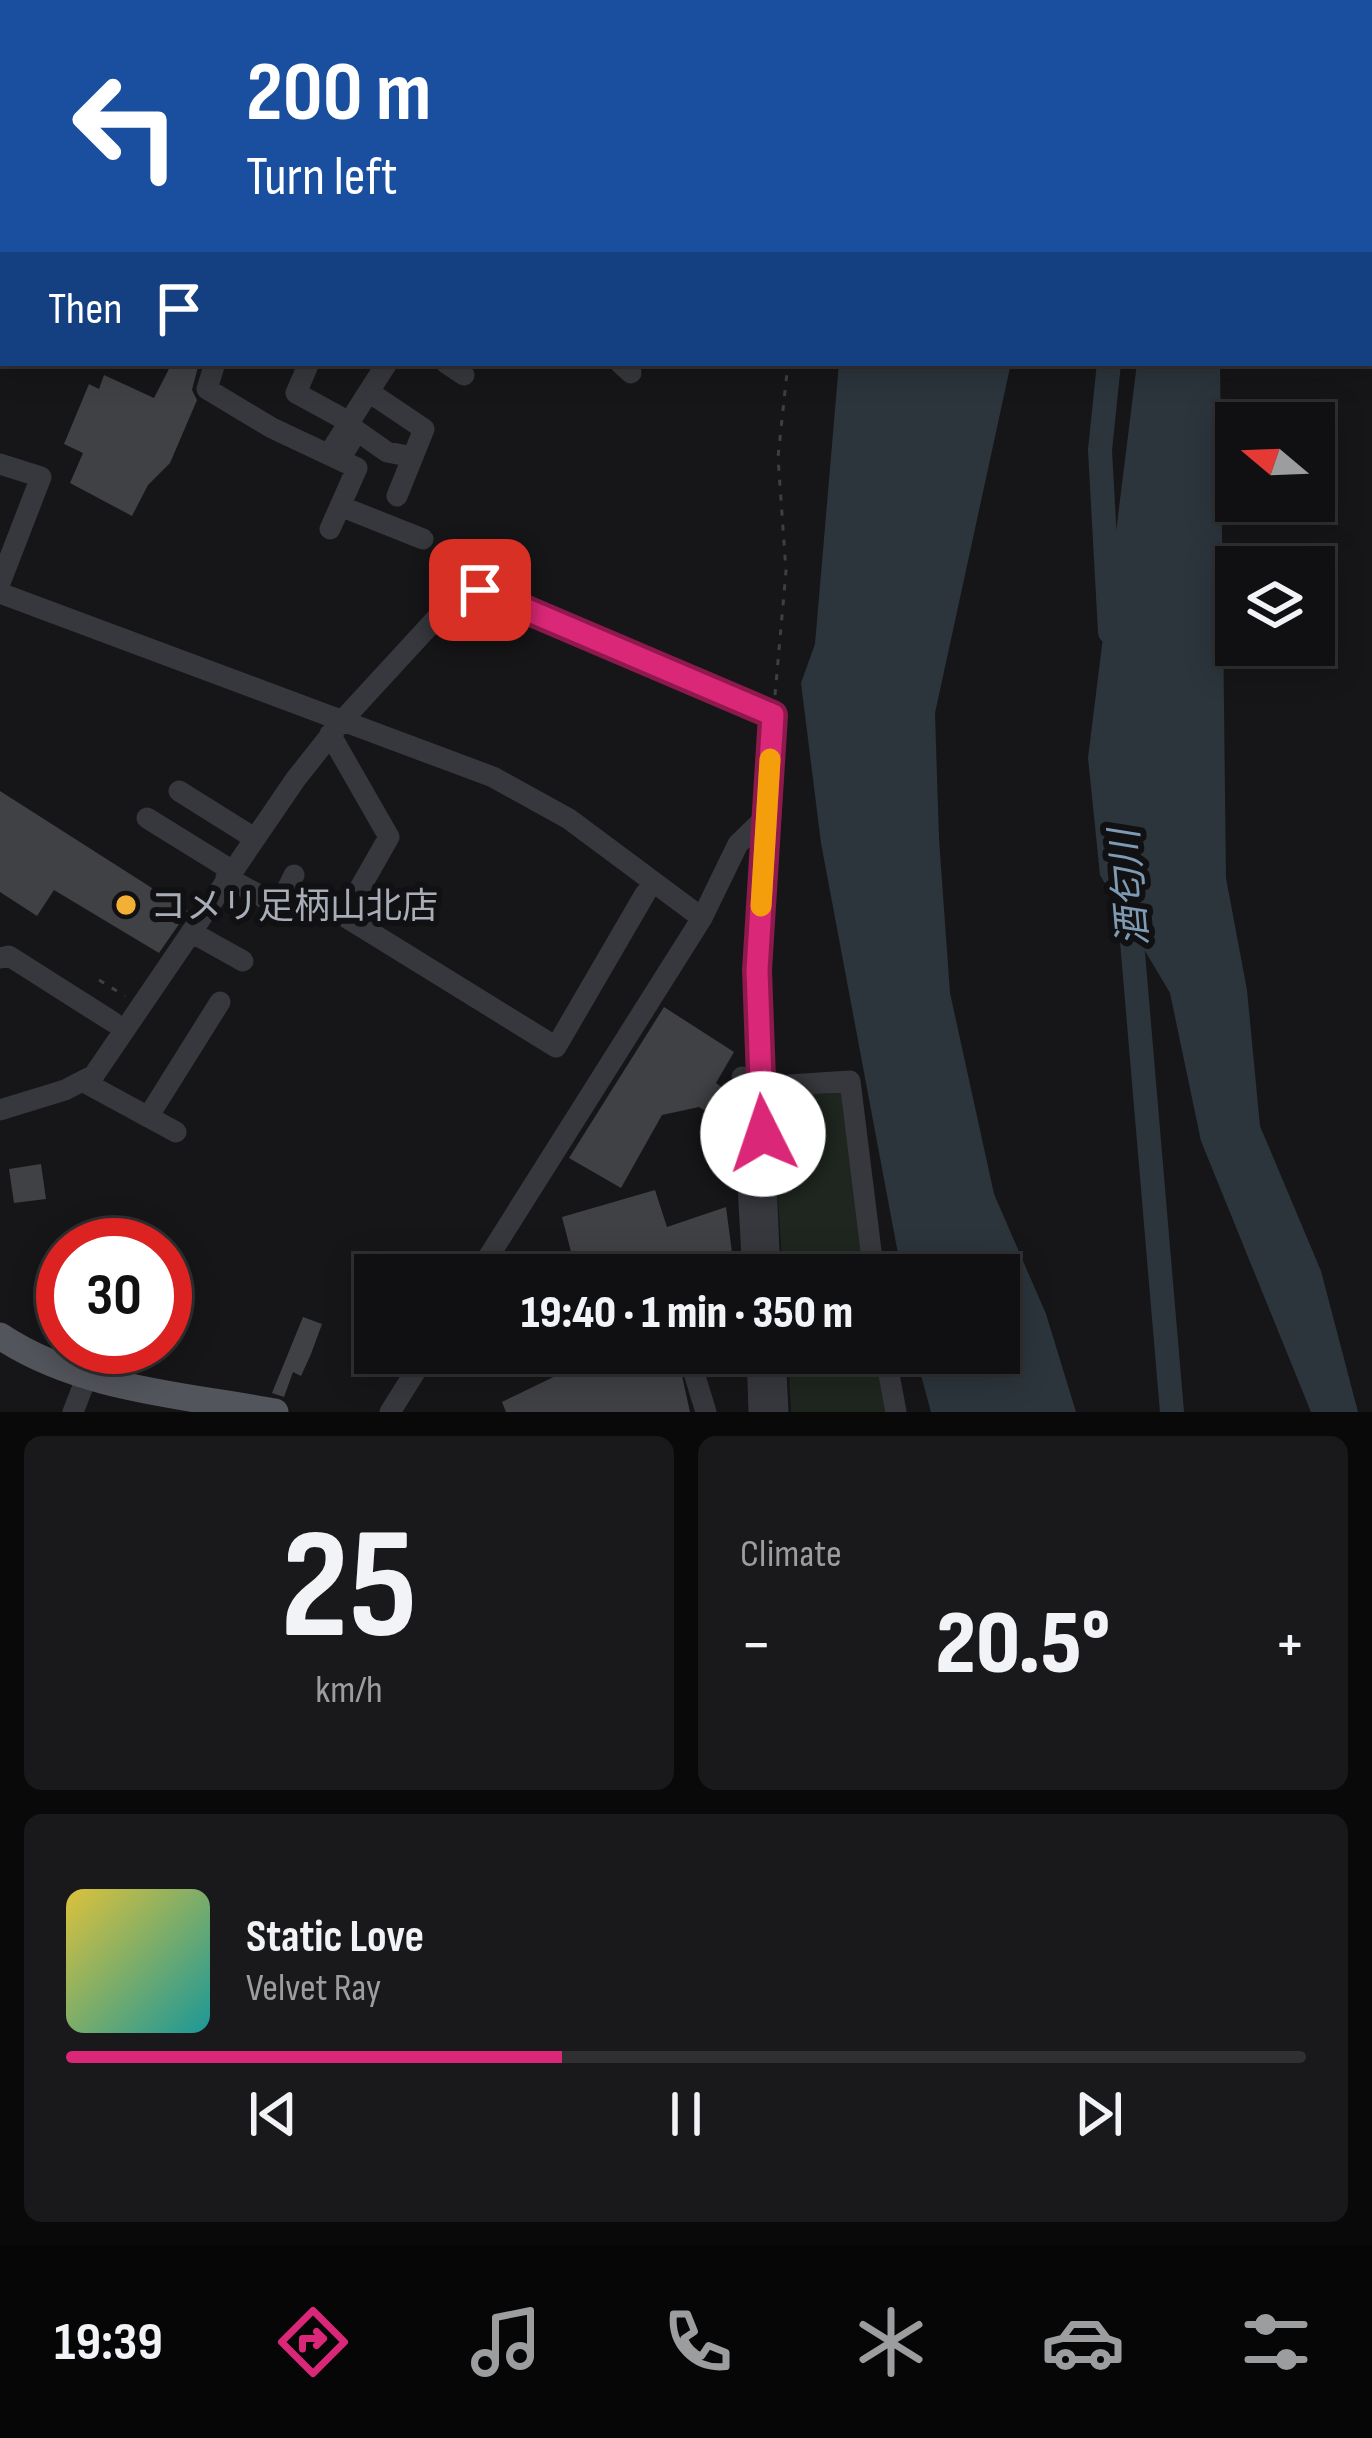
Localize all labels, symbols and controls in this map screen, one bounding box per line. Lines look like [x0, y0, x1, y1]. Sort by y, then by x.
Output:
text: 200 m [246, 43, 432, 144]
icon: left [48, 48, 204, 204]
text: Turn left [246, 145, 398, 210]
icon: arrive [146, 276, 212, 342]
text: Then [48, 282, 122, 337]
north arrow [1215, 402, 1335, 522]
map controls [1215, 402, 1335, 666]
pin [429, 539, 531, 641]
button: layers [1215, 546, 1335, 666]
icon: arrive [447, 557, 513, 623]
water label: 酒匂川 [1102, 823, 1159, 948]
place label: コメリ足柄山北店 [150, 886, 438, 929]
marker: コメリ足柄山北店 [113, 892, 139, 918]
position arrow [700, 1071, 826, 1197]
speed limit sign: 30 [36, 1218, 192, 1374]
text: 19:40 · 1 min · 350 m [521, 1286, 853, 1341]
text: 25 [281, 1495, 417, 1682]
text: Climate [740, 1531, 842, 1578]
text: 20.5° [936, 1591, 1110, 1699]
text: − [740, 1606, 772, 1685]
text: + [1274, 1606, 1306, 1685]
text: km/h [315, 1667, 383, 1714]
text: Static Love [246, 1910, 424, 1965]
text: Velvet Ray [246, 1965, 381, 2012]
icon: previous [240, 2081, 306, 2147]
icon: pause [653, 2081, 719, 2147]
icon: next [1066, 2081, 1132, 2147]
icon: directions [271, 2300, 355, 2384]
icon: music [464, 2300, 548, 2384]
icon: phone [656, 2300, 740, 2384]
icon: climate [849, 2300, 933, 2384]
icon: car [1041, 2300, 1125, 2384]
icon: filters [1234, 2300, 1318, 2384]
text: 19:39 [54, 2310, 163, 2375]

